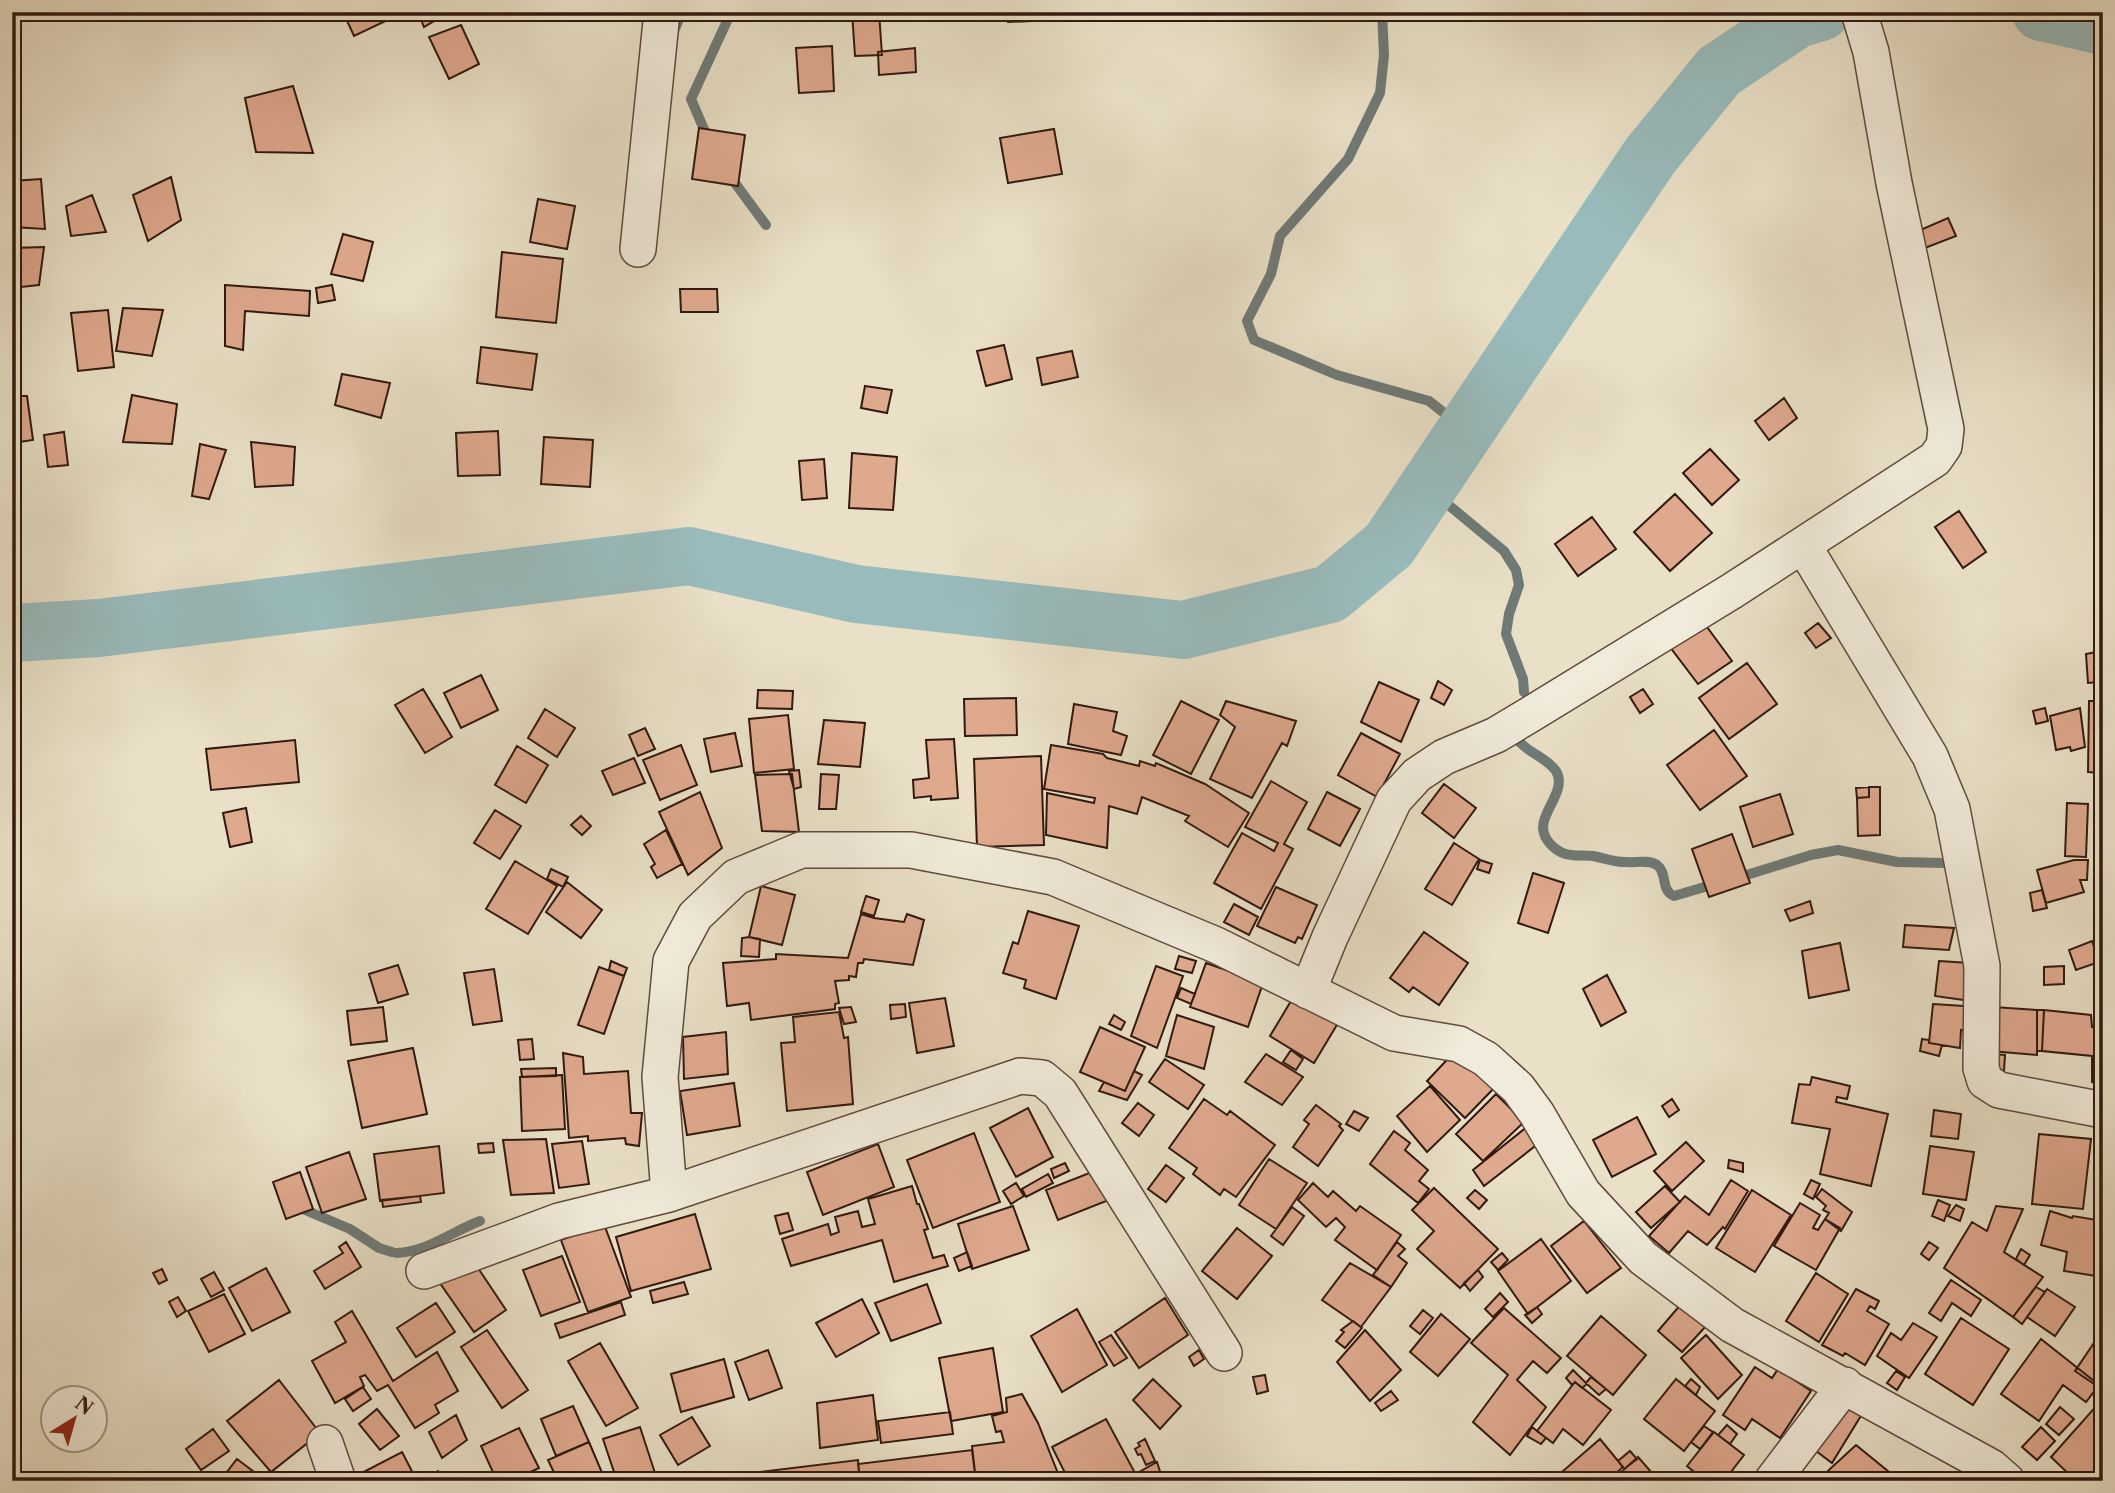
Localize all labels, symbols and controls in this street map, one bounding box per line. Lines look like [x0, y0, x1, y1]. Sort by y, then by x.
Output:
north arrow [38, 1384, 108, 1454]
text: N [70, 1392, 97, 1420]

